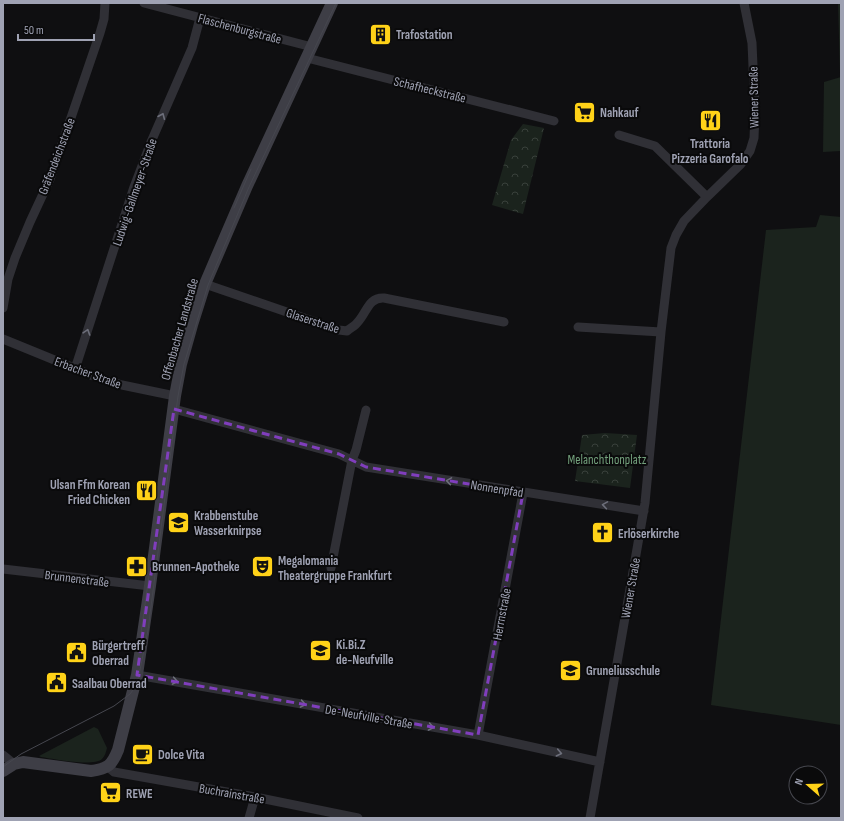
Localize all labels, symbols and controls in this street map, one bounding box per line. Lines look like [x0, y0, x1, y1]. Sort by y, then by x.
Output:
street label: Flaschenburgstraße [196, 10, 283, 48]
scale bar [18, 16, 94, 42]
building icon: Trafostation [368, 21, 394, 47]
text: 50 m [24, 23, 44, 38]
place label: Trafostation [396, 27, 453, 43]
street label: Wiener Straße [745, 66, 763, 128]
street label: Schafheckstraße [392, 73, 467, 107]
supermarket icon: Nahkauf [571, 99, 597, 125]
place label: Nahkauf [600, 105, 639, 121]
restaurant icon: Trattoria Pizzeria Garofalo [697, 108, 723, 134]
one-way arrow [157, 113, 165, 121]
street label: Gräfendeichstraße [35, 116, 79, 197]
street label: Ludwig-Gallmeyer-Straße [109, 136, 161, 248]
place label: Trattoria Pizzeria Garofalo [671, 136, 749, 167]
street label: Offenbacher Landstraße [158, 277, 202, 382]
street label: Glaserstraße [284, 305, 341, 337]
one-way arrow [82, 328, 91, 335]
street label: Erbacher Straße [52, 353, 123, 392]
park label: Melanchthonplatz [568, 452, 647, 468]
place label: Ulsan Ffm Korean Fried Chicken [50, 477, 130, 508]
one-way arrow [446, 477, 452, 486]
street label: Nonnenpfad [469, 477, 524, 501]
restaurant icon: Ulsan Ffm Korean Fried Chicken [133, 478, 159, 504]
one-way arrow [602, 501, 608, 510]
place label: Krabbenstube Wasserknirpse [194, 508, 262, 539]
school or university icon: Krabbenstube Wasserknirpse [165, 509, 191, 535]
church icon: Erlöserkirche [590, 520, 616, 546]
place label: Erlöserkirche [618, 526, 680, 542]
pharmacy icon: Brunnen-Apotheke [124, 553, 150, 579]
place label: Megalomania Theatergruppe Frankfurt [278, 553, 392, 584]
theatre icon: Megalomania Theatergruppe Frankfurt [249, 554, 275, 580]
street label: Wiener Straße [618, 557, 644, 620]
place label: Brunnen-Apotheke [152, 559, 240, 575]
street label: Brunnenstraße [44, 567, 110, 591]
street label: Herrnstraße [489, 587, 515, 642]
place label: Ki.Bi.Z de-Neufville [336, 637, 394, 668]
place label: Bürgertreff Oberrad [92, 638, 145, 669]
school or university icon: Ki.Bi.Z de-Neufville [307, 638, 333, 664]
public building icon: Bürgertreff Oberrad [64, 639, 90, 665]
school or university icon: Gruneliusschule [558, 657, 584, 683]
place label: Gruneliusschule [586, 663, 660, 679]
public building icon: Saalbau Oberrad [43, 670, 69, 696]
place label: Saalbau Oberrad [72, 676, 147, 692]
one-way arrow [172, 677, 178, 685]
one-way arrow [300, 699, 306, 708]
street label: De-Neufville-Straße [324, 701, 414, 733]
one-way arrow [428, 722, 434, 731]
cafe icon: Dolce Vita [129, 741, 155, 767]
place label: Dolce Vita [158, 747, 205, 763]
one-way arrow [555, 748, 562, 756]
north arrow [788, 765, 828, 805]
text: N [792, 777, 806, 787]
supermarket icon: REWE [97, 780, 123, 806]
street label: Buchrainstraße [198, 780, 266, 808]
place label: REWE [126, 786, 153, 802]

